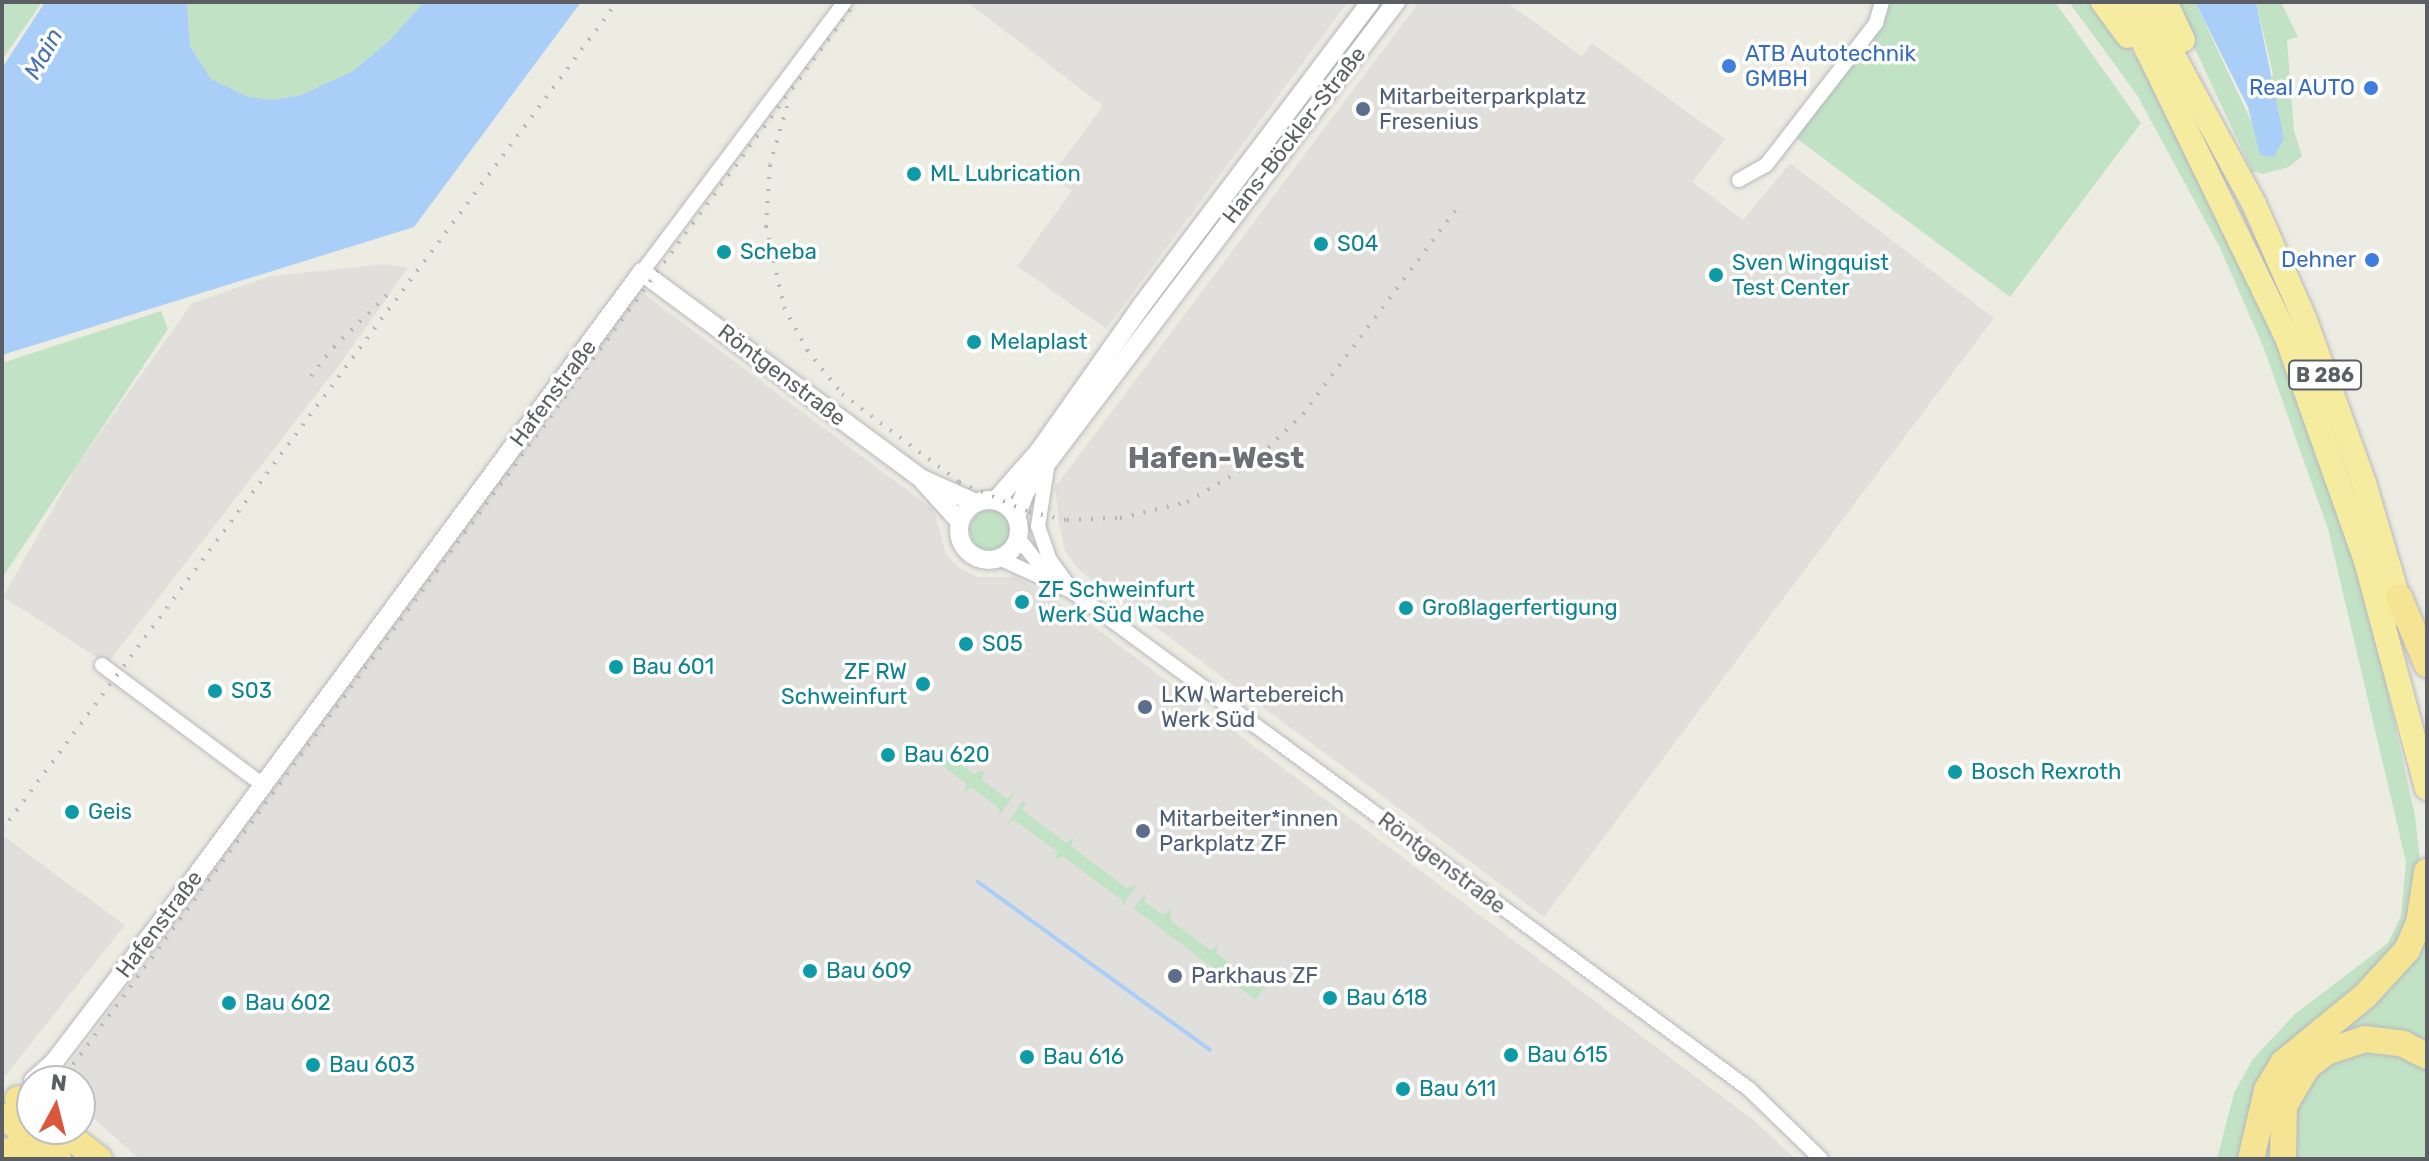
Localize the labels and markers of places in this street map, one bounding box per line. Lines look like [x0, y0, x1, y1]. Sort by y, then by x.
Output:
place label: ATB Autotechnik GMBH [1745, 40, 1916, 92]
marker: ATB Autotechnik GMBH [1720, 57, 1738, 75]
place label: Real AUTO [2248, 75, 2355, 101]
marker: Real AUTO [2362, 79, 2380, 97]
place label: Mitarbeiterparkplatz Fresenius [1379, 83, 1586, 134]
marker: Mitarbeiterparkplatz Fresenius [1354, 100, 1372, 118]
place label: ML Lubrication [930, 161, 1081, 187]
marker: ML Lubrication [905, 165, 923, 183]
place label: S04 [1337, 231, 1378, 257]
marker: S04 [1312, 235, 1330, 253]
place label: Scheba [740, 239, 817, 265]
marker: Scheba [715, 243, 733, 261]
place label: Dehner [2281, 247, 2356, 273]
place label: Sven Wingquist Test Center [1732, 249, 1889, 300]
marker: Dehner [2363, 251, 2381, 269]
marker: Sven Wingquist Test Center [1707, 266, 1725, 284]
place label: Melaplast [990, 329, 1088, 355]
marker: Melaplast [965, 333, 983, 351]
place label: ZF Schweinfurt Werk Süd Wache [1038, 576, 1205, 628]
marker: ZF Schweinfurt Werk Süd Wache [1013, 593, 1031, 611]
place label: Großlagerfertigung [1422, 595, 1618, 621]
marker: Großlagerfertigung [1397, 599, 1415, 617]
place label: S05 [982, 631, 1023, 657]
marker: S05 [957, 635, 975, 653]
place label: Bau 601 [632, 654, 714, 680]
marker: Bau 601 [607, 658, 625, 676]
place label: ZF RW Schweinfurt [781, 658, 907, 710]
marker: ZF RW Schweinfurt [914, 675, 932, 693]
place label: S03 [231, 678, 272, 704]
place label: LKW Wartebereich Werk Süd [1161, 681, 1345, 732]
marker: S03 [206, 682, 224, 700]
marker: LKW Wartebereich Werk Süd [1136, 698, 1154, 716]
place label: Bau 620 [904, 742, 990, 768]
marker: Bau 620 [879, 746, 897, 764]
place label: Bosch Rexroth [1971, 759, 2121, 785]
marker: Bosch Rexroth [1946, 763, 1964, 781]
place label: Geis [88, 799, 132, 825]
marker: Geis [63, 803, 81, 821]
place label: Mitarbeiter*innen Parkplatz ZF [1159, 805, 1338, 856]
marker: Mitarbeiter*innen Parkplatz ZF [1134, 822, 1152, 840]
place label: Bau 609 [826, 958, 912, 984]
marker: Bau 609 [801, 962, 819, 980]
place label: Parkhaus ZF [1191, 963, 1318, 989]
marker: Parkhaus ZF [1166, 967, 1184, 985]
place label: Bau 618 [1346, 985, 1428, 1011]
marker: Bau 618 [1321, 989, 1339, 1007]
place label: Bau 602 [245, 990, 331, 1016]
marker: Bau 602 [220, 994, 238, 1012]
place label: Bau 615 [1527, 1042, 1608, 1068]
place label: Bau 616 [1043, 1044, 1124, 1070]
marker: Bau 615 [1502, 1046, 1520, 1064]
marker: Bau 616 [1018, 1048, 1036, 1066]
place label: Bau 603 [329, 1052, 415, 1078]
marker: Bau 603 [304, 1056, 322, 1074]
place label: Bau 611 [1419, 1076, 1496, 1102]
marker: Bau 611 [1394, 1080, 1412, 1098]

